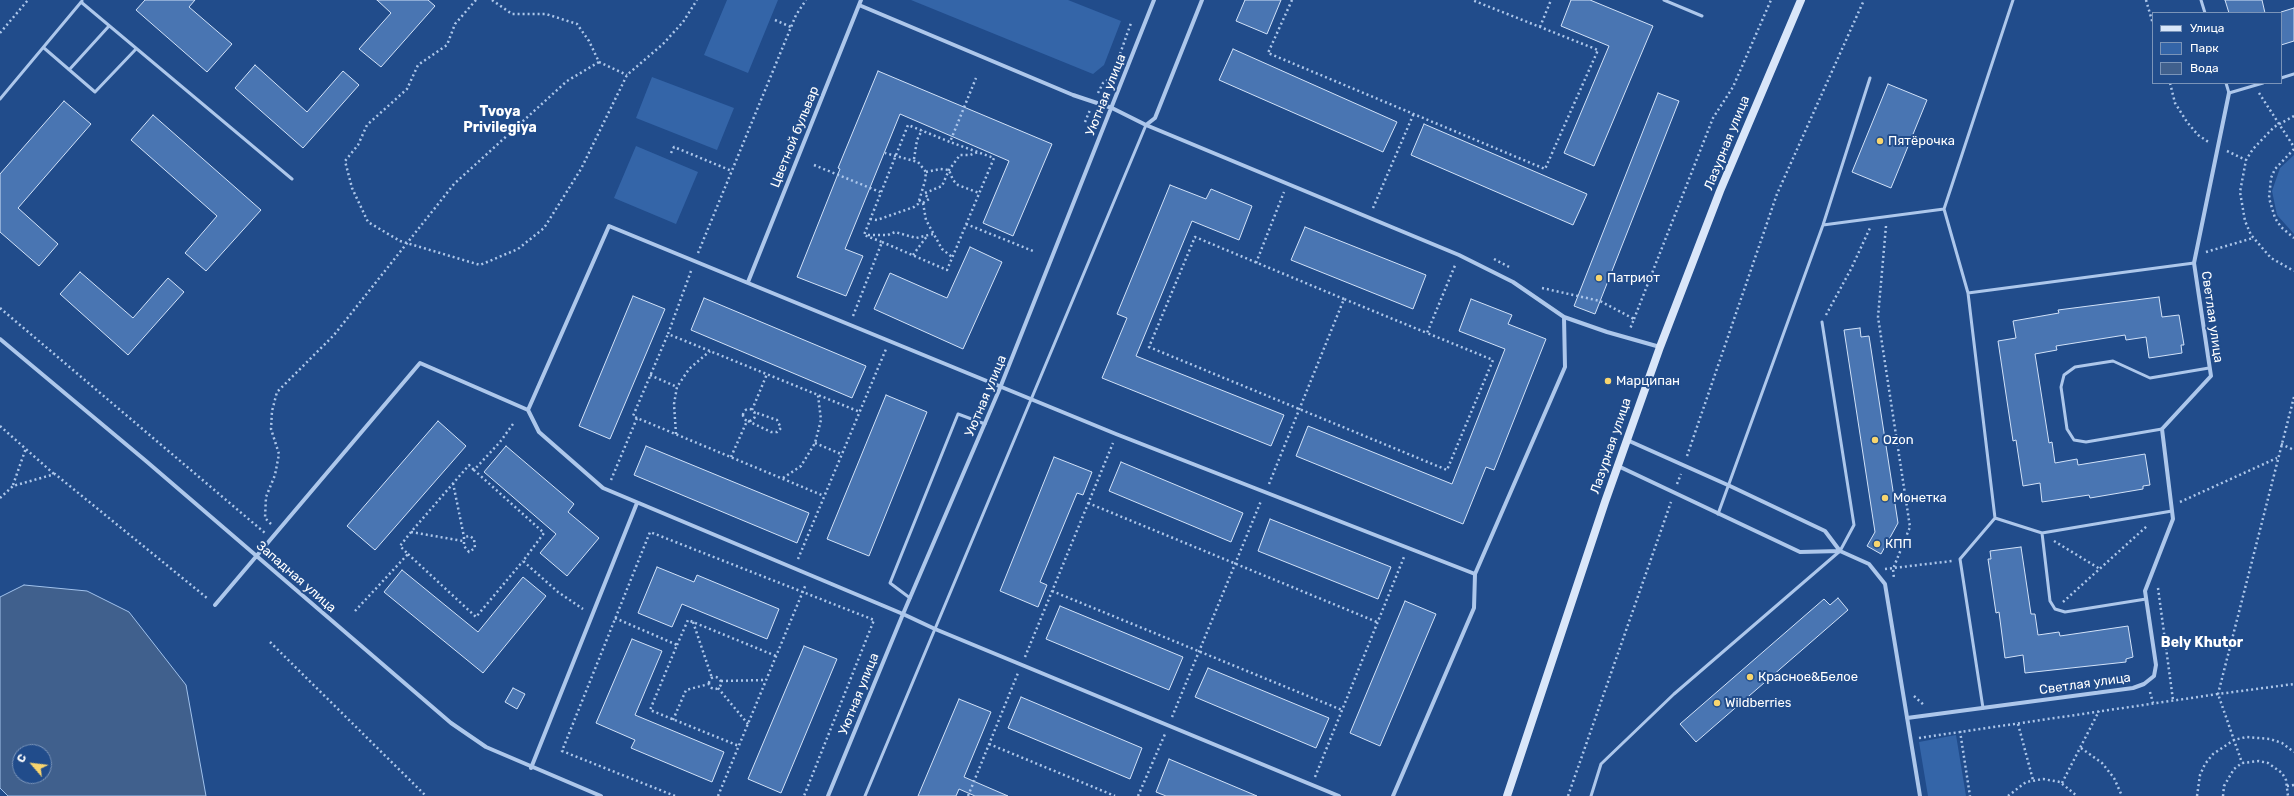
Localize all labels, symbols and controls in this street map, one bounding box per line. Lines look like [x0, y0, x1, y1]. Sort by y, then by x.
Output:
legend [2152, 12, 2282, 84]
text: Улица [2190, 21, 2224, 35]
text: Парк [2190, 41, 2219, 55]
street label: Уютная улица [1082, 52, 1130, 138]
text: Вода [2190, 61, 2219, 75]
street label: Цветной бульвар [768, 84, 822, 190]
street label: Лазурная улица [1701, 93, 1753, 193]
district label: Tvoya Privilegiya [463, 104, 537, 136]
place label: Пятёрочка [1888, 133, 1955, 149]
marker: Пятёрочка [1875, 136, 1885, 146]
place label: Патриот [1607, 270, 1660, 286]
street label: Светлая улица [2198, 270, 2226, 364]
marker: Патриот [1594, 273, 1604, 283]
street label: Уютная улица [962, 353, 1010, 439]
place label: Марципан [1616, 373, 1680, 389]
marker: Марципан [1603, 376, 1613, 386]
street label: Лазурная улица [1587, 396, 1635, 496]
place label: Ozon [1883, 432, 1914, 448]
marker: Ozon [1870, 435, 1880, 445]
place label: Монетка [1893, 490, 1947, 506]
marker: Монетка [1880, 493, 1890, 503]
place label: КПП [1885, 536, 1912, 552]
street label: Западная улица [253, 538, 339, 616]
marker: КПП [1872, 539, 1882, 549]
district label: Bely Khutor [2161, 635, 2243, 651]
street label: Уютная улица [835, 651, 883, 737]
place label: Красное&Белое [1758, 669, 1858, 685]
street label: Светлая улица [2038, 670, 2132, 698]
marker: Красное&Белое [1745, 672, 1755, 682]
place label: Wildberries [1725, 695, 1791, 711]
marker: Wildberries [1712, 698, 1722, 708]
north arrow [12, 744, 52, 784]
text: С [14, 752, 29, 765]

